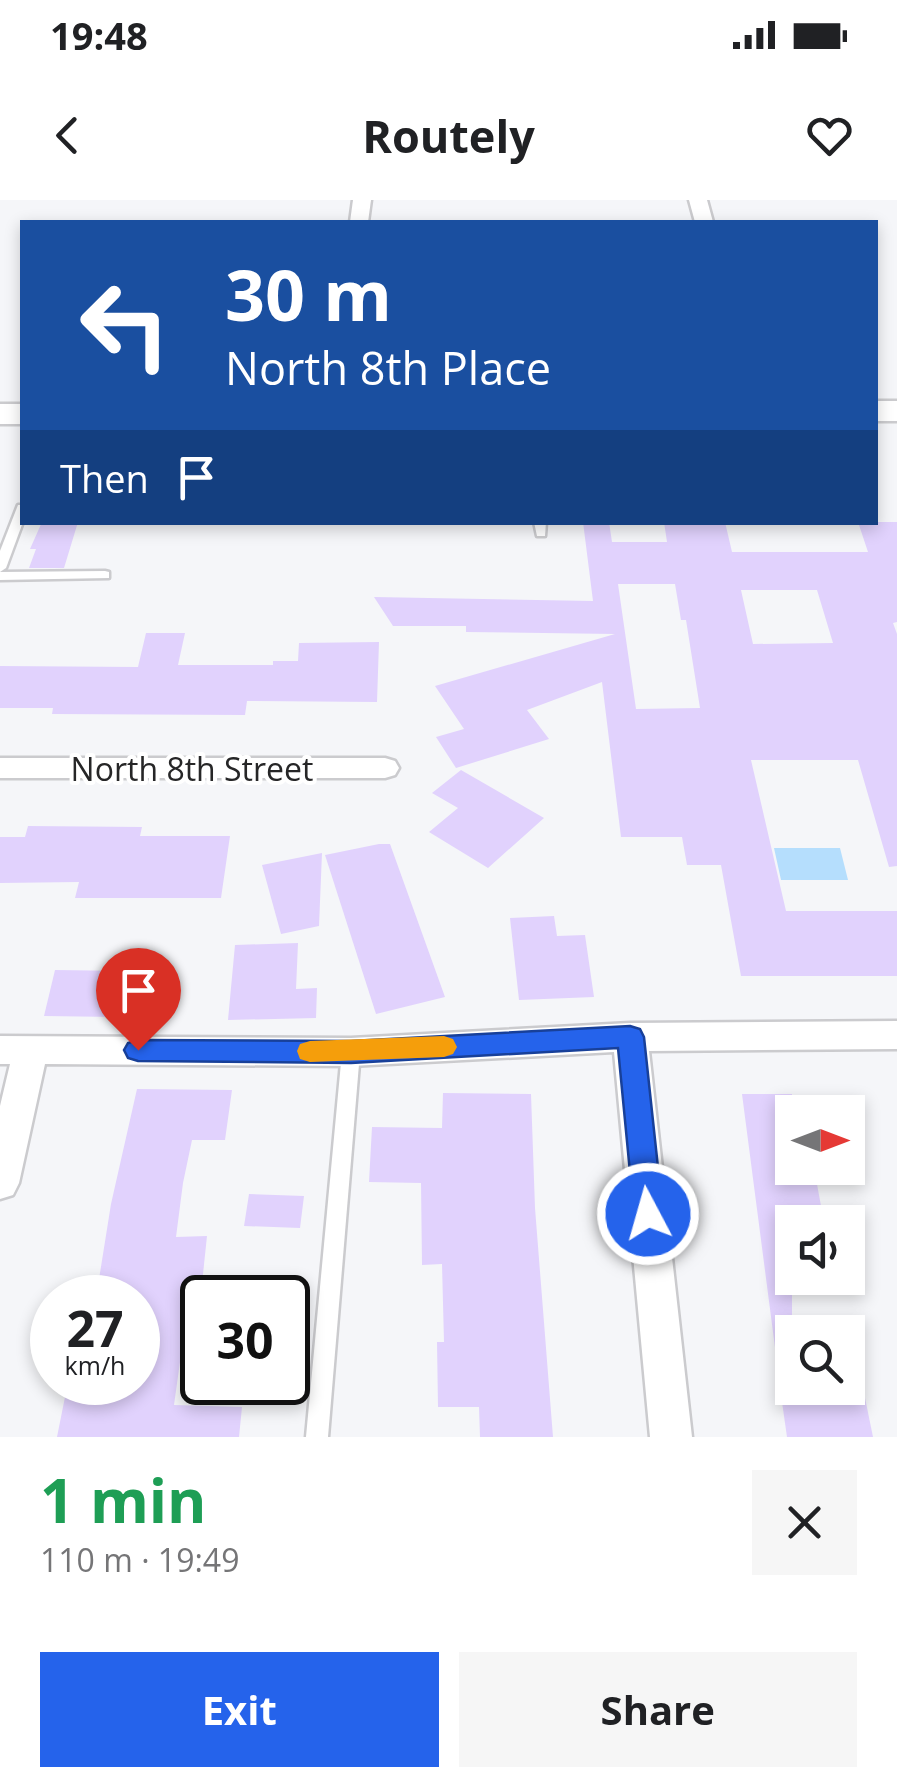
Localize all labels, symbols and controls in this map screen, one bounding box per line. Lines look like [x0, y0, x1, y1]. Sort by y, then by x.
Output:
text: 19:48 [50, 9, 148, 61]
text: Routely [362, 105, 535, 166]
icon: back [40, 108, 95, 163]
icon: heart [802, 108, 857, 163]
text: 30 m [225, 246, 392, 342]
icon: left [60, 260, 190, 390]
text: North 8th Place [225, 337, 551, 398]
icon: arrive [169, 450, 224, 505]
text: Then [60, 452, 149, 504]
street label: North 8th Street [71, 747, 313, 790]
pin [96, 948, 181, 1051]
icon: arrive [111, 963, 166, 1018]
north arrow [775, 1095, 865, 1185]
map controls [775, 1095, 865, 1405]
position arrow [596, 1162, 700, 1266]
button: sound [775, 1205, 865, 1295]
speed limit sign: 30 [180, 1275, 310, 1405]
text: 27 [66, 1294, 124, 1362]
button: search [775, 1315, 865, 1405]
text: km/h [65, 1348, 125, 1382]
text: 1 min [40, 1459, 207, 1541]
button: close [752, 1470, 857, 1575]
text: 110 m · 19:49 [40, 1538, 239, 1581]
button: Exit [40, 1652, 439, 1767]
button: Share [459, 1652, 857, 1767]

